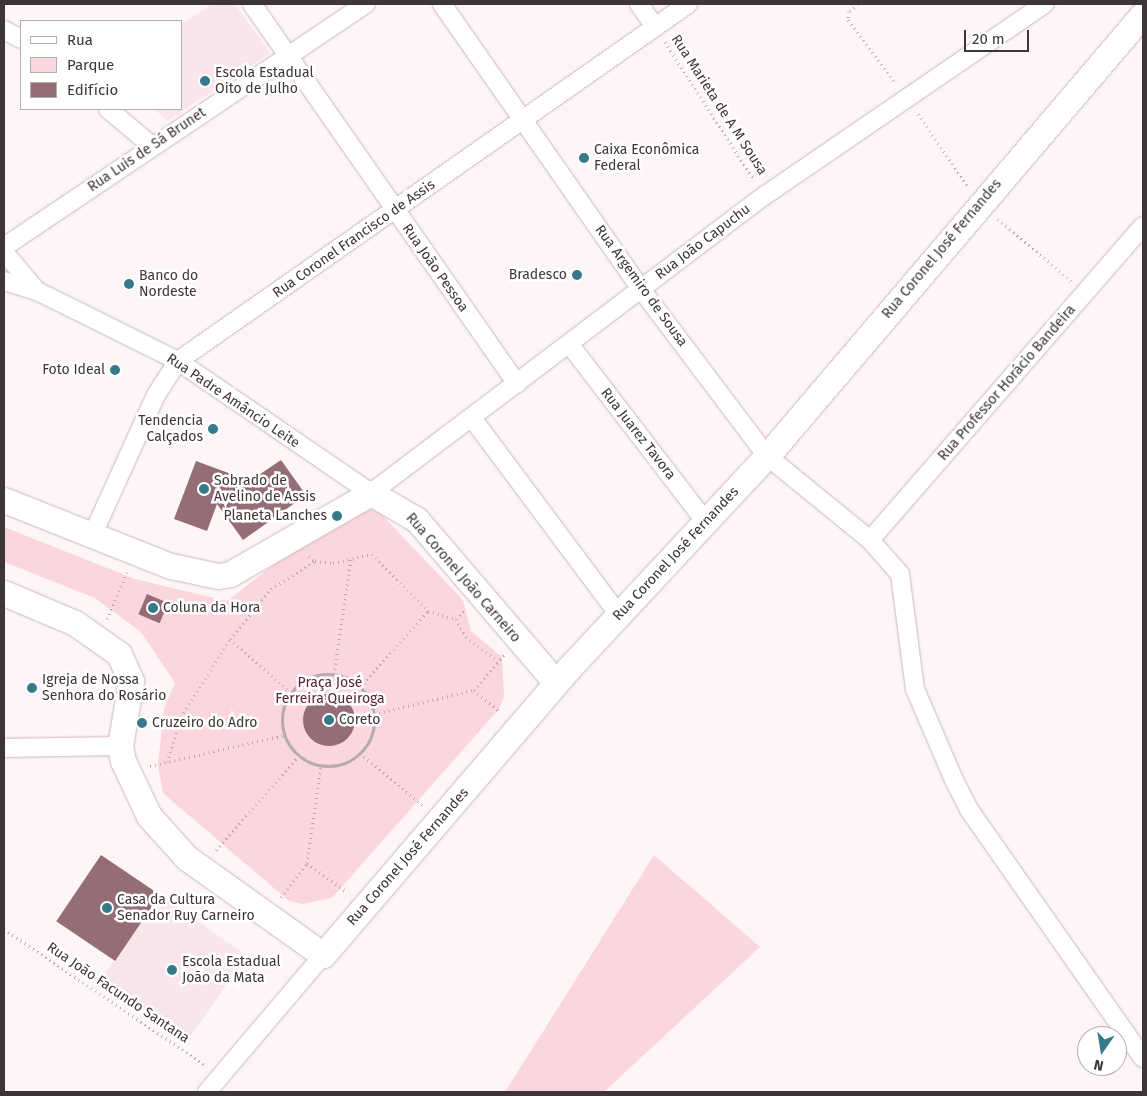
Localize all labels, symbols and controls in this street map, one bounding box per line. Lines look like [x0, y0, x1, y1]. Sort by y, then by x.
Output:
legend [20, 20, 182, 110]
scale bar [967, 20, 1032, 52]
text: 20 m [972, 30, 1005, 48]
text: Rua [67, 31, 93, 49]
street label: Rua Marieta de A M Sousa [667, 32, 771, 178]
text: Parque [67, 56, 114, 74]
place label: Escola Estadual Oito de Julho [215, 65, 314, 98]
marker: Escola Estadual Oito de Julho [199, 75, 211, 87]
text: Edifício [67, 81, 118, 99]
street label: Rua Luis de Sá Brunet [85, 104, 209, 196]
place label: Caixa Econômica Federal [594, 142, 699, 174]
marker: Caixa Econômica Federal [578, 152, 590, 164]
street label: Rua Coronel Francisco de Assis [270, 176, 438, 302]
street label: Rua Coronel José Fernandes [879, 176, 1005, 322]
street label: Rua João Capuchu [652, 201, 754, 283]
street label: Rua João Pessoa [398, 221, 472, 315]
street label: Rua Argemiro de Sousa [591, 222, 691, 350]
place label: Bradesco [509, 267, 567, 283]
place label: Banco do Nordeste [139, 268, 198, 300]
marker: Bradesco [571, 269, 583, 281]
marker: Banco do Nordeste [123, 278, 135, 290]
street label: Rua Professor Horácio Bandeira [935, 302, 1079, 464]
street label: Rua Padre Amâncio Leite [163, 350, 303, 452]
place label: Foto Ideal [42, 362, 105, 378]
marker: Foto Ideal [109, 364, 121, 376]
street label: Rua Juarez Tavora [597, 385, 679, 483]
place label: Tendencia Calçados [138, 413, 203, 446]
marker: Tendencia Calçados [207, 423, 219, 435]
place label: Sobrado de Avelino de Assis [214, 473, 316, 506]
marker: Sobrado de Avelino de Assis [198, 483, 210, 495]
street label: Rua Coronel José Fernandes [610, 484, 742, 624]
place label: Planeta Lanches [224, 508, 327, 524]
marker: Planeta Lanches [331, 510, 343, 522]
street label: Rua Coronel João Carneiro [402, 510, 524, 646]
place label: Coluna da Hora [163, 600, 260, 616]
marker: Coluna da Hora [147, 602, 159, 614]
place label: Igreja de Nossa Senhora do Rosário [42, 672, 166, 704]
park label: Praça José Ferreira Queiroga [275, 675, 385, 708]
marker: Igreja de Nossa Senhora do Rosário [26, 682, 38, 694]
place label: Coreto [339, 712, 380, 728]
marker: Coreto [323, 714, 335, 726]
place label: Cruzeiro do Adro [152, 715, 257, 731]
marker: Cruzeiro do Adro [136, 717, 148, 729]
street label: Rua Coronel José Fernandes [344, 785, 472, 929]
place label: Casa da Cultura Senador Ruy Carneiro [117, 892, 255, 924]
marker: Casa da Cultura Senador Ruy Carneiro [101, 902, 113, 914]
street label: Rua João Facundo Santana [43, 939, 193, 1047]
place label: Escola Estadual João da Mata [182, 954, 281, 986]
marker: Escola Estadual João da Mata [166, 964, 178, 976]
north arrow [1077, 1026, 1127, 1076]
text: N [1092, 1056, 1105, 1074]

